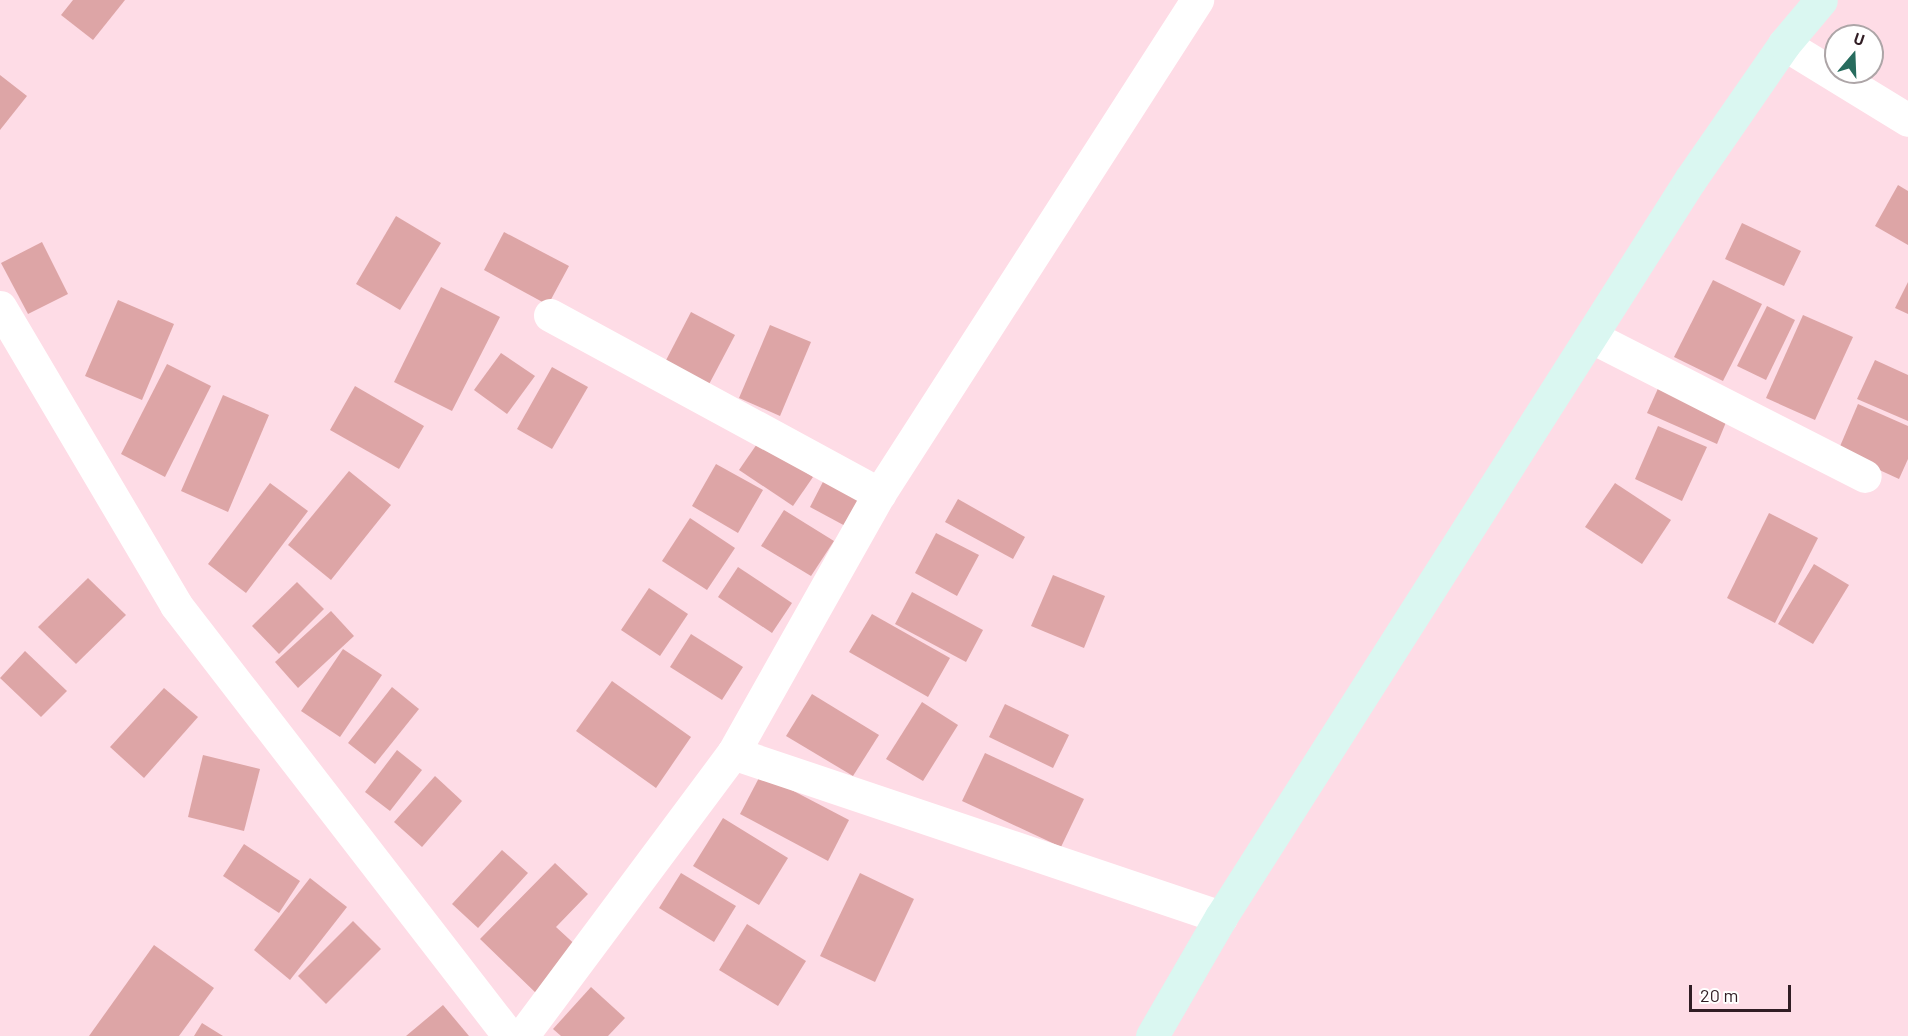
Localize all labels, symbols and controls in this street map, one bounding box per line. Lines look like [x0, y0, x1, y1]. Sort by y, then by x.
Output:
north arrow [1824, 24, 1884, 84]
text: U [1852, 28, 1867, 49]
scale bar [1692, 973, 1794, 1011]
text: 20 m [1700, 984, 1738, 1006]

